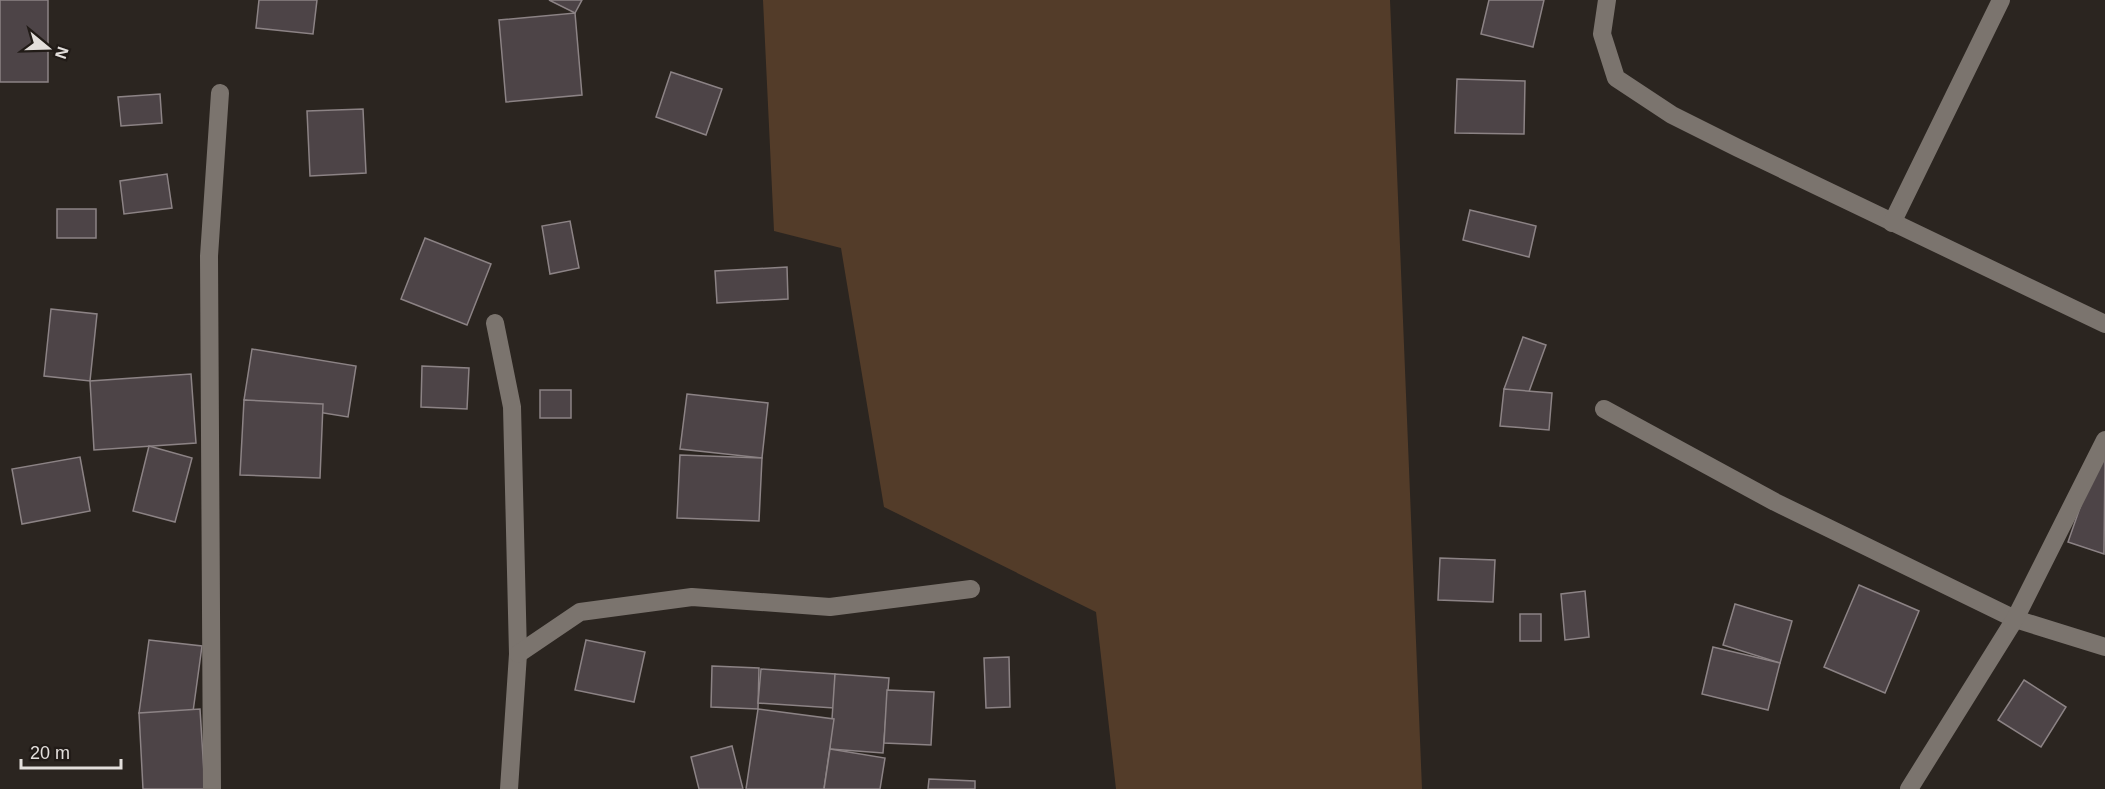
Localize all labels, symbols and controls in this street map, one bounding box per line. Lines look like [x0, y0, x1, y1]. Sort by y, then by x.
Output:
north arrow [18, 18, 78, 78]
text: N [52, 44, 72, 61]
scale bar [21, 732, 122, 770]
text: 20 m [30, 743, 70, 763]

